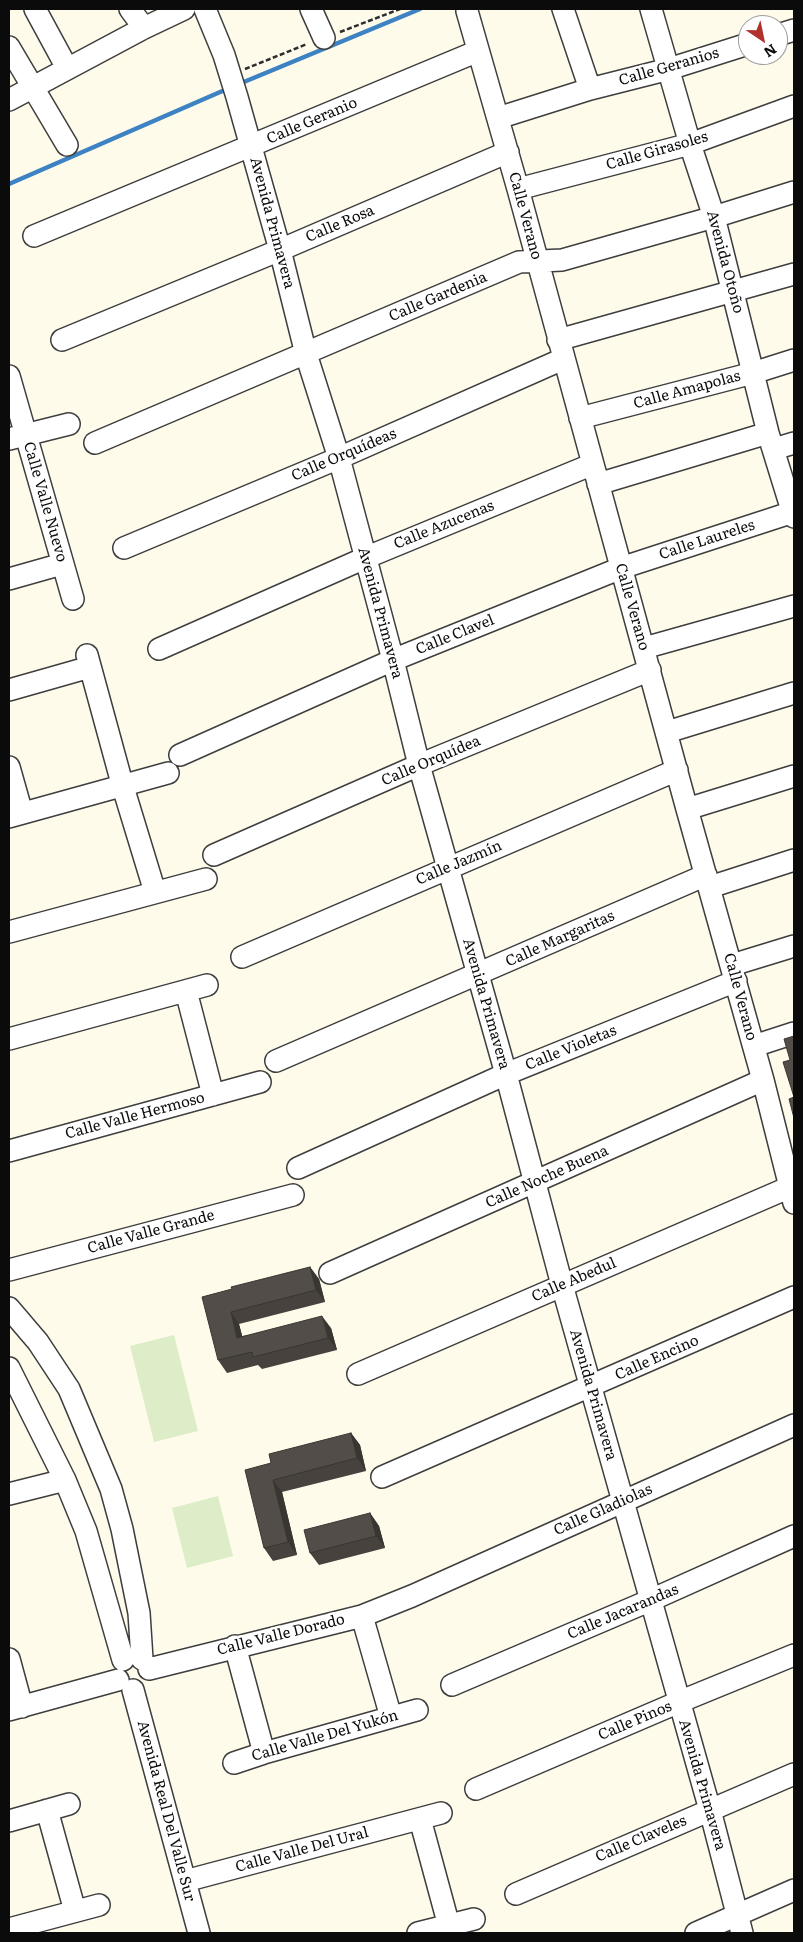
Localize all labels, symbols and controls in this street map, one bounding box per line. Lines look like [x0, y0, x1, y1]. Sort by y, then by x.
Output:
north arrow [738, 15, 788, 65]
text: N [760, 40, 781, 63]
street label: Calle Geranios [617, 44, 721, 90]
street label: Calle Geranio [264, 94, 360, 148]
street label: Calle Girasoles [604, 128, 710, 174]
street label: Avenida Primavera [246, 155, 298, 291]
street label: Calle Verano [505, 170, 545, 262]
street label: Calle Rosa [303, 201, 377, 247]
street label: Avenida Otoño [703, 209, 747, 315]
street label: Calle Gardenia [386, 268, 490, 326]
street label: Calle Amapolas [632, 367, 742, 413]
street label: Calle Orquídeas [289, 425, 399, 485]
street label: Calle Valle Nuevo [19, 440, 71, 564]
street label: Calle Azucenas [391, 497, 497, 553]
street label: Calle Laureles [657, 516, 757, 564]
street label: Avenida Primavera [354, 545, 406, 681]
street label: Calle Verano [611, 561, 653, 653]
street label: Calle Clavel [413, 611, 497, 659]
street label: Calle Orquídea [379, 732, 483, 790]
street label: Calle Jazmín [413, 837, 505, 889]
street label: Calle Margaritas [503, 907, 617, 971]
street label: Avenida Primavera [459, 936, 513, 1072]
street label: Calle Verano [720, 951, 760, 1043]
street label: Calle Violetas [523, 1022, 619, 1074]
street label: Calle Valle Hermoso [63, 1089, 207, 1143]
street label: Calle Noche Buena [483, 1142, 611, 1212]
street label: Calle Valle Grande [85, 1206, 217, 1258]
street label: Calle Abedul [529, 1254, 619, 1306]
street label: Avenida Primavera [566, 1327, 620, 1463]
street label: Calle Encino [612, 1332, 702, 1384]
street label: Calle Gladiolas [551, 1480, 655, 1540]
street label: Calle Jacarandas [565, 1580, 681, 1644]
street label: Calle Valle Dorado [215, 1610, 347, 1660]
street label: Calle Pinos [595, 1697, 675, 1745]
street label: Calle Valle Del Yukón [250, 1706, 400, 1766]
street label: Avenida Primavera [675, 1717, 729, 1853]
street label: Avenida Real Del Valle Sur [133, 1719, 199, 1903]
street label: Calle Claveles [593, 1812, 689, 1866]
street label: Calle Valle Del Ural [233, 1824, 371, 1876]

